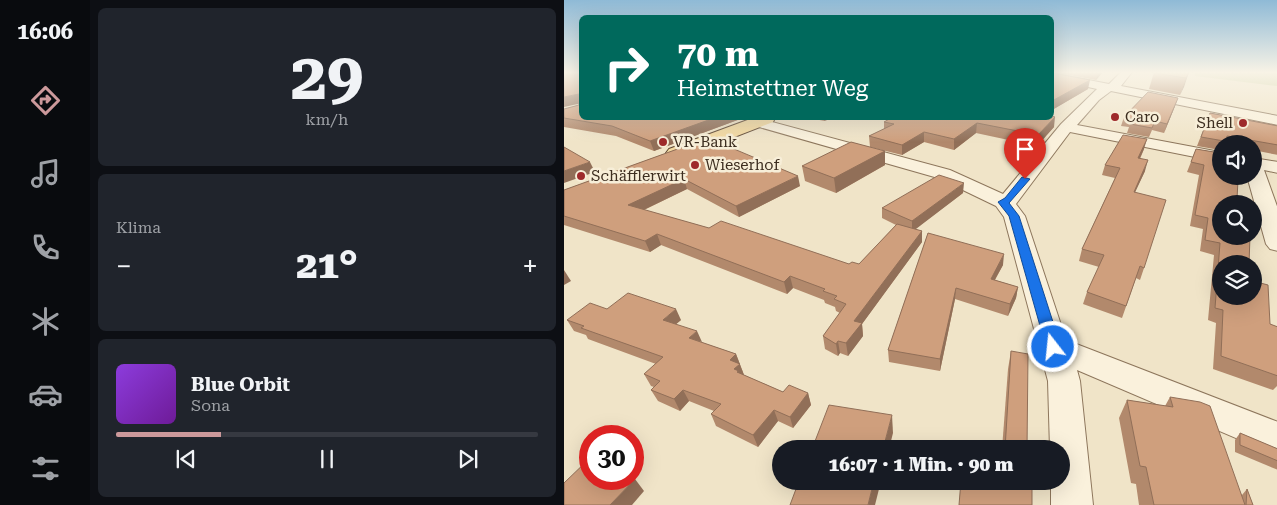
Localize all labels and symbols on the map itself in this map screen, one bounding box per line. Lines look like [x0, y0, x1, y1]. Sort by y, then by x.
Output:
place label: Caro [1125, 108, 1159, 126]
marker: Caro [1109, 111, 1121, 123]
place label: Shell [1197, 114, 1233, 132]
marker: Shell [1237, 117, 1249, 129]
pin [1004, 128, 1046, 179]
place label: VR-Bank [673, 133, 738, 151]
marker: VR-Bank [657, 136, 669, 148]
place label: Wieserhof [705, 156, 780, 174]
marker: Wieserhof [689, 159, 701, 171]
place label: Schäfflerwirt [591, 167, 686, 185]
marker: Schäfflerwirt [575, 170, 587, 182]
position arrow [1026, 320, 1078, 372]
speed limit sign: 30 [579, 425, 644, 490]

